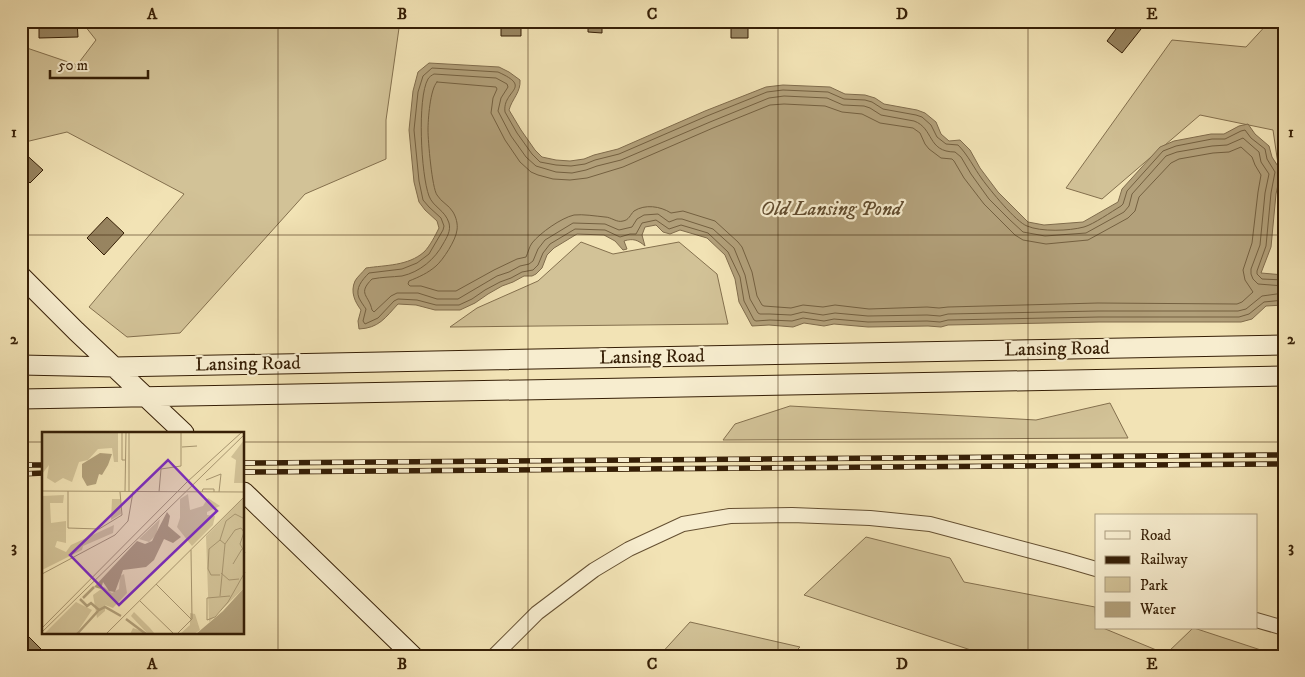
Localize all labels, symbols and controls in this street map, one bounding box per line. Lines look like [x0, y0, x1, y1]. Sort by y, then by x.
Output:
text: A [146, 4, 158, 24]
text: B [397, 4, 407, 24]
text: C [647, 4, 657, 24]
text: D [896, 4, 908, 24]
text: E [1146, 4, 1158, 24]
scale bar [50, 48, 148, 80]
text: 50 m [58, 56, 88, 75]
text: 1 [11, 122, 17, 142]
text: 1 [1288, 122, 1294, 142]
water label: Old Lansing Pond [760, 197, 905, 222]
text: 2 [10, 329, 19, 349]
text: 2 [1287, 329, 1296, 349]
street label: Lansing Road [1004, 337, 1110, 361]
street label: Lansing Road [599, 345, 705, 369]
street label: Lansing Road [195, 352, 301, 376]
inset map [42, 432, 245, 634]
legend [1095, 514, 1258, 630]
text: Road [1140, 526, 1172, 545]
text: 3 [11, 537, 17, 557]
text: 3 [1288, 537, 1294, 557]
text: Railway [1140, 550, 1188, 569]
text: Park [1140, 576, 1169, 595]
text: Water [1139, 600, 1176, 619]
text: A [146, 654, 158, 674]
text: B [397, 654, 407, 674]
text: C [647, 654, 657, 674]
text: D [896, 654, 908, 674]
text: E [1146, 654, 1158, 674]

